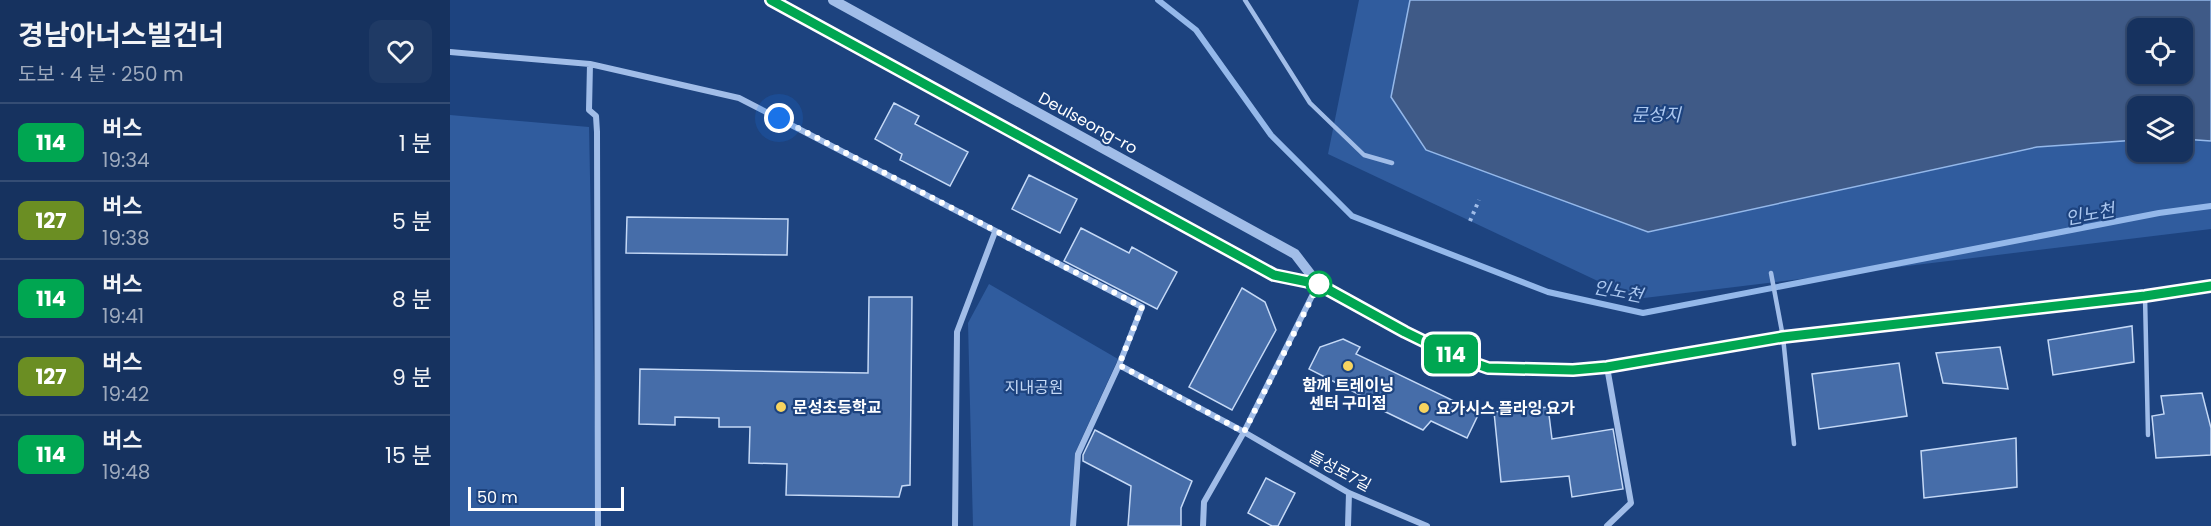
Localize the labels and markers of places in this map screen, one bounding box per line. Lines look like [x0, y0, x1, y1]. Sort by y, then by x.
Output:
unlabelled marker [1306, 271, 1332, 297]
marker: 함께 트레이닝 센터 구미점 [1341, 359, 1355, 373]
place label: 함께 트레이닝 센터 구미점 [1302, 374, 1394, 415]
place label: 문성초등학교 [793, 396, 882, 419]
place label: 요가시스 플라잉 요가 [1436, 397, 1576, 420]
marker: 문성초등학교 [774, 400, 788, 414]
marker: 요가시스 플라잉 요가 [1417, 401, 1431, 415]

